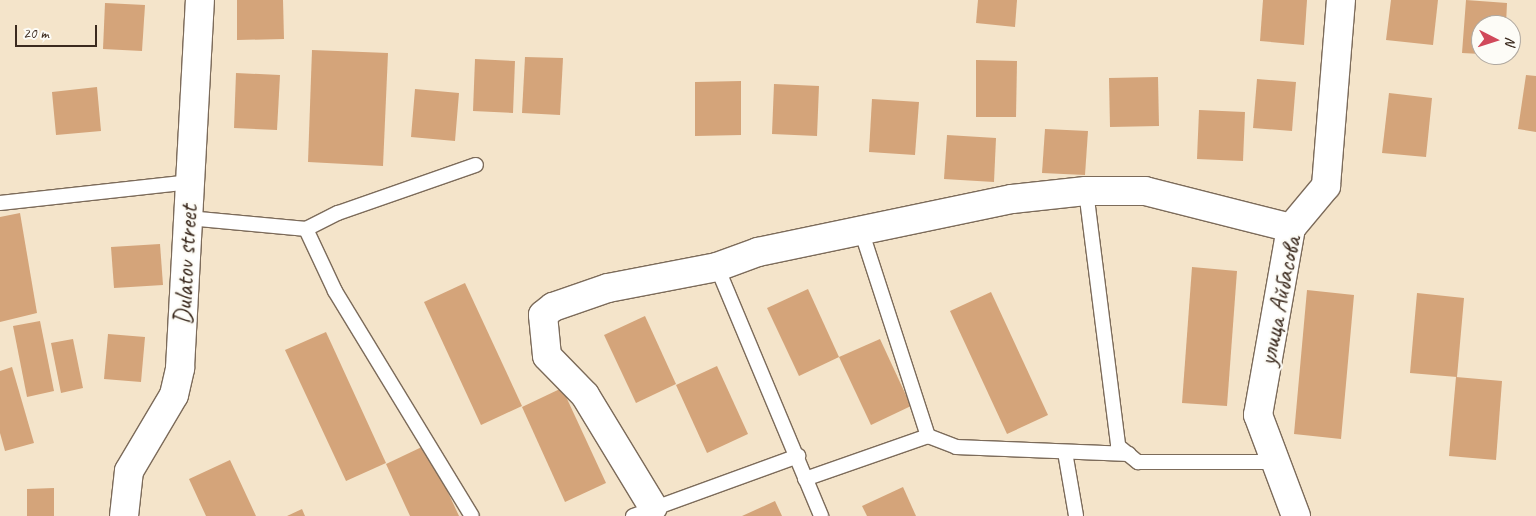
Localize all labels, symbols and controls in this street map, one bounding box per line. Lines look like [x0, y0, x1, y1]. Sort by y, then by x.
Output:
scale bar [18, 15, 100, 47]
north arrow [1471, 15, 1521, 65]
text: 20 m [23, 24, 49, 43]
text: N [1502, 36, 1519, 46]
street label: Dulatov street [168, 204, 204, 326]
street label: улица Айбасова [1253, 234, 1307, 368]

